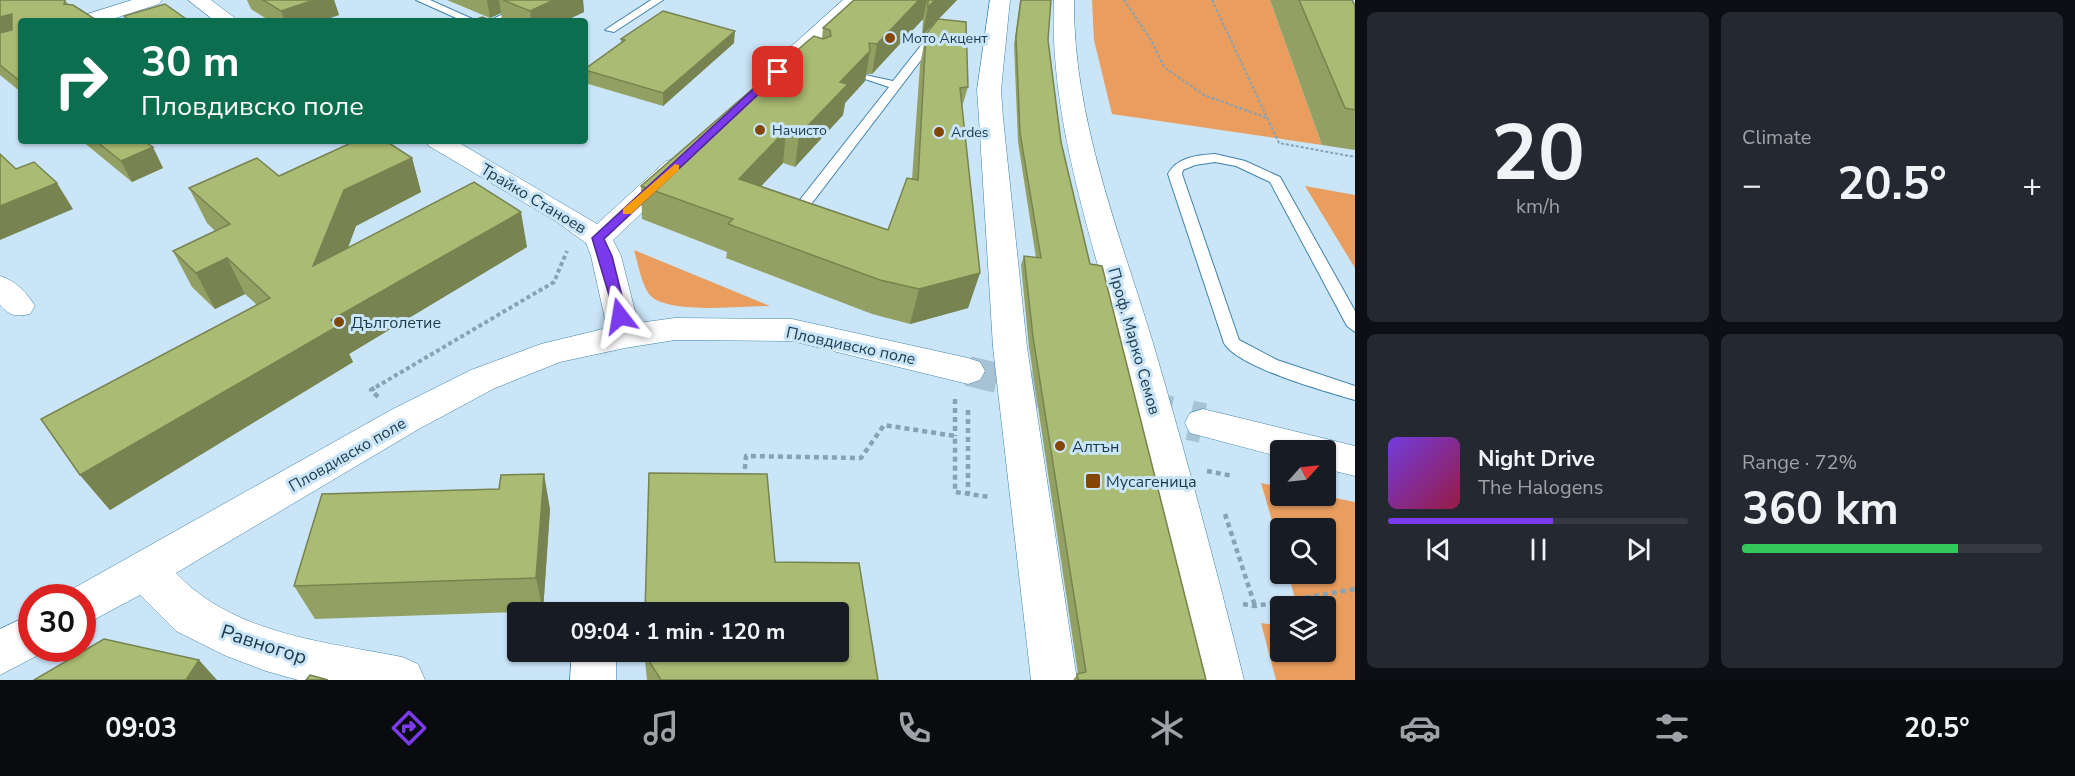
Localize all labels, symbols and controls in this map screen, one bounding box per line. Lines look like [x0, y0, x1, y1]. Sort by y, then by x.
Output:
place label: Мото Акцент [902, 29, 988, 48]
marker: Мото Акцент [883, 31, 897, 45]
text: 30 m [141, 34, 240, 91]
icon: right [42, 42, 120, 120]
pin [752, 46, 803, 97]
icon: arrive [761, 55, 794, 88]
text: Пловдивско поле [141, 88, 364, 125]
text: 20 [1491, 100, 1585, 207]
place label: Начисто [772, 121, 827, 140]
marker: Начисто [753, 123, 767, 137]
place label: Ardes [951, 123, 989, 142]
text: Climate [1742, 124, 1811, 151]
marker: Ardes [932, 125, 946, 139]
text: 20.5° [1837, 154, 1947, 215]
street label: Трайко Станоев [476, 159, 591, 239]
text: − [1742, 163, 1762, 208]
text: + [2022, 163, 2042, 208]
text: km/h [1516, 193, 1560, 220]
street label: Проф. Марко Семов [1102, 265, 1166, 418]
position arrow [588, 284, 652, 348]
place label: Дълголетие [351, 312, 441, 334]
marker: Дълголетие [332, 315, 346, 329]
street label: Пловдивско поле [784, 321, 918, 370]
street label: Пловдивско поле [285, 412, 410, 497]
place label: Алтън [1072, 436, 1119, 458]
marker: Алтън [1053, 439, 1067, 453]
north arrow [1270, 440, 1336, 506]
map controls [1270, 440, 1336, 662]
text: Night Drive [1478, 444, 1595, 474]
text: Range · 72% [1742, 449, 1857, 476]
place label: Мусагеница [1106, 471, 1197, 493]
marker: Мусагеница [1084, 472, 1102, 490]
text: The Halogens [1478, 474, 1603, 501]
text: 360 km [1742, 479, 1899, 540]
button: search [1270, 518, 1336, 584]
icon: previous [1422, 533, 1455, 566]
icon: pause [1522, 533, 1555, 566]
icon: next [1622, 533, 1655, 566]
speed limit sign: 30 [18, 584, 96, 662]
button: layers [1270, 596, 1336, 662]
text: 09:04 · 1 min · 120 m [571, 617, 785, 647]
street label: Равногор [217, 618, 310, 671]
icon: directions [388, 707, 430, 749]
icon: music [640, 707, 682, 749]
icon: phone [893, 707, 935, 749]
icon: climate [1146, 707, 1188, 749]
icon: car [1399, 707, 1441, 749]
icon: filters [1651, 707, 1693, 749]
text: 09:03 [105, 710, 177, 747]
text: 20.5° [1904, 710, 1970, 747]

